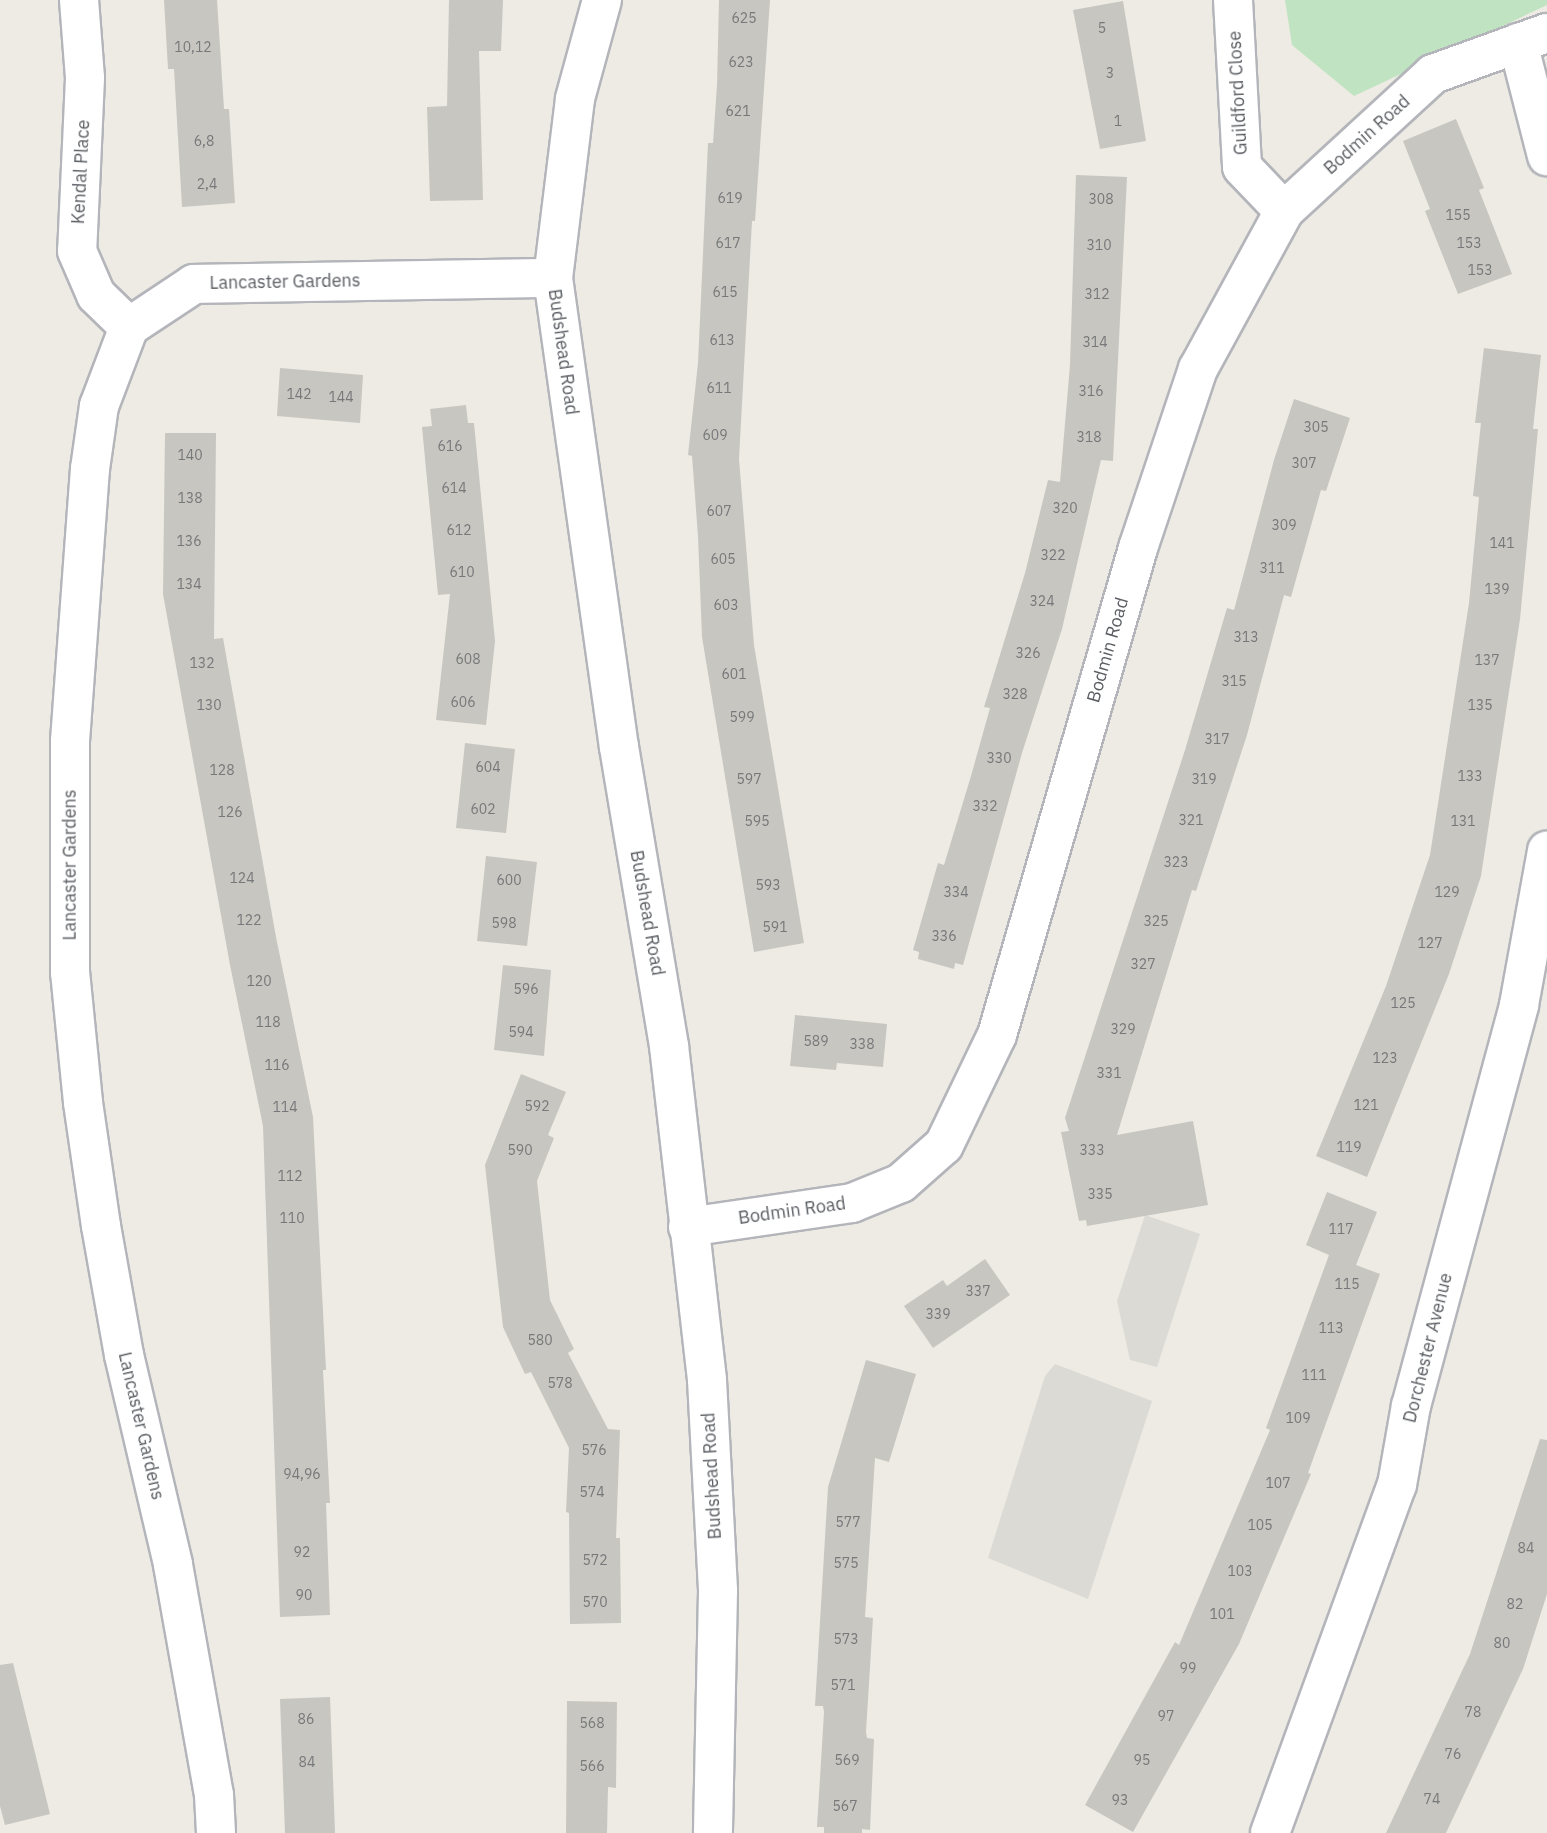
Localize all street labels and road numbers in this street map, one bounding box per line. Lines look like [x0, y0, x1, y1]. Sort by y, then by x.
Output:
street label: Guildford Close [1224, 30, 1252, 156]
street label: Bodmin Road [1320, 91, 1414, 179]
street label: Kendal Place [67, 119, 95, 225]
street label: Lancaster Gardens [209, 270, 361, 294]
street label: Budshead Road [543, 288, 583, 416]
street label: Bodmin Road [1083, 595, 1133, 705]
street label: Lancaster Gardens [59, 789, 81, 941]
street label: Budshead Road [625, 849, 669, 977]
street label: Bodmin Road [737, 1193, 847, 1229]
street label: Dorchester Avenue [1399, 1271, 1457, 1425]
street label: Lancaster Gardens [113, 1350, 169, 1502]
street label: Budshead Road [698, 1412, 726, 1540]

